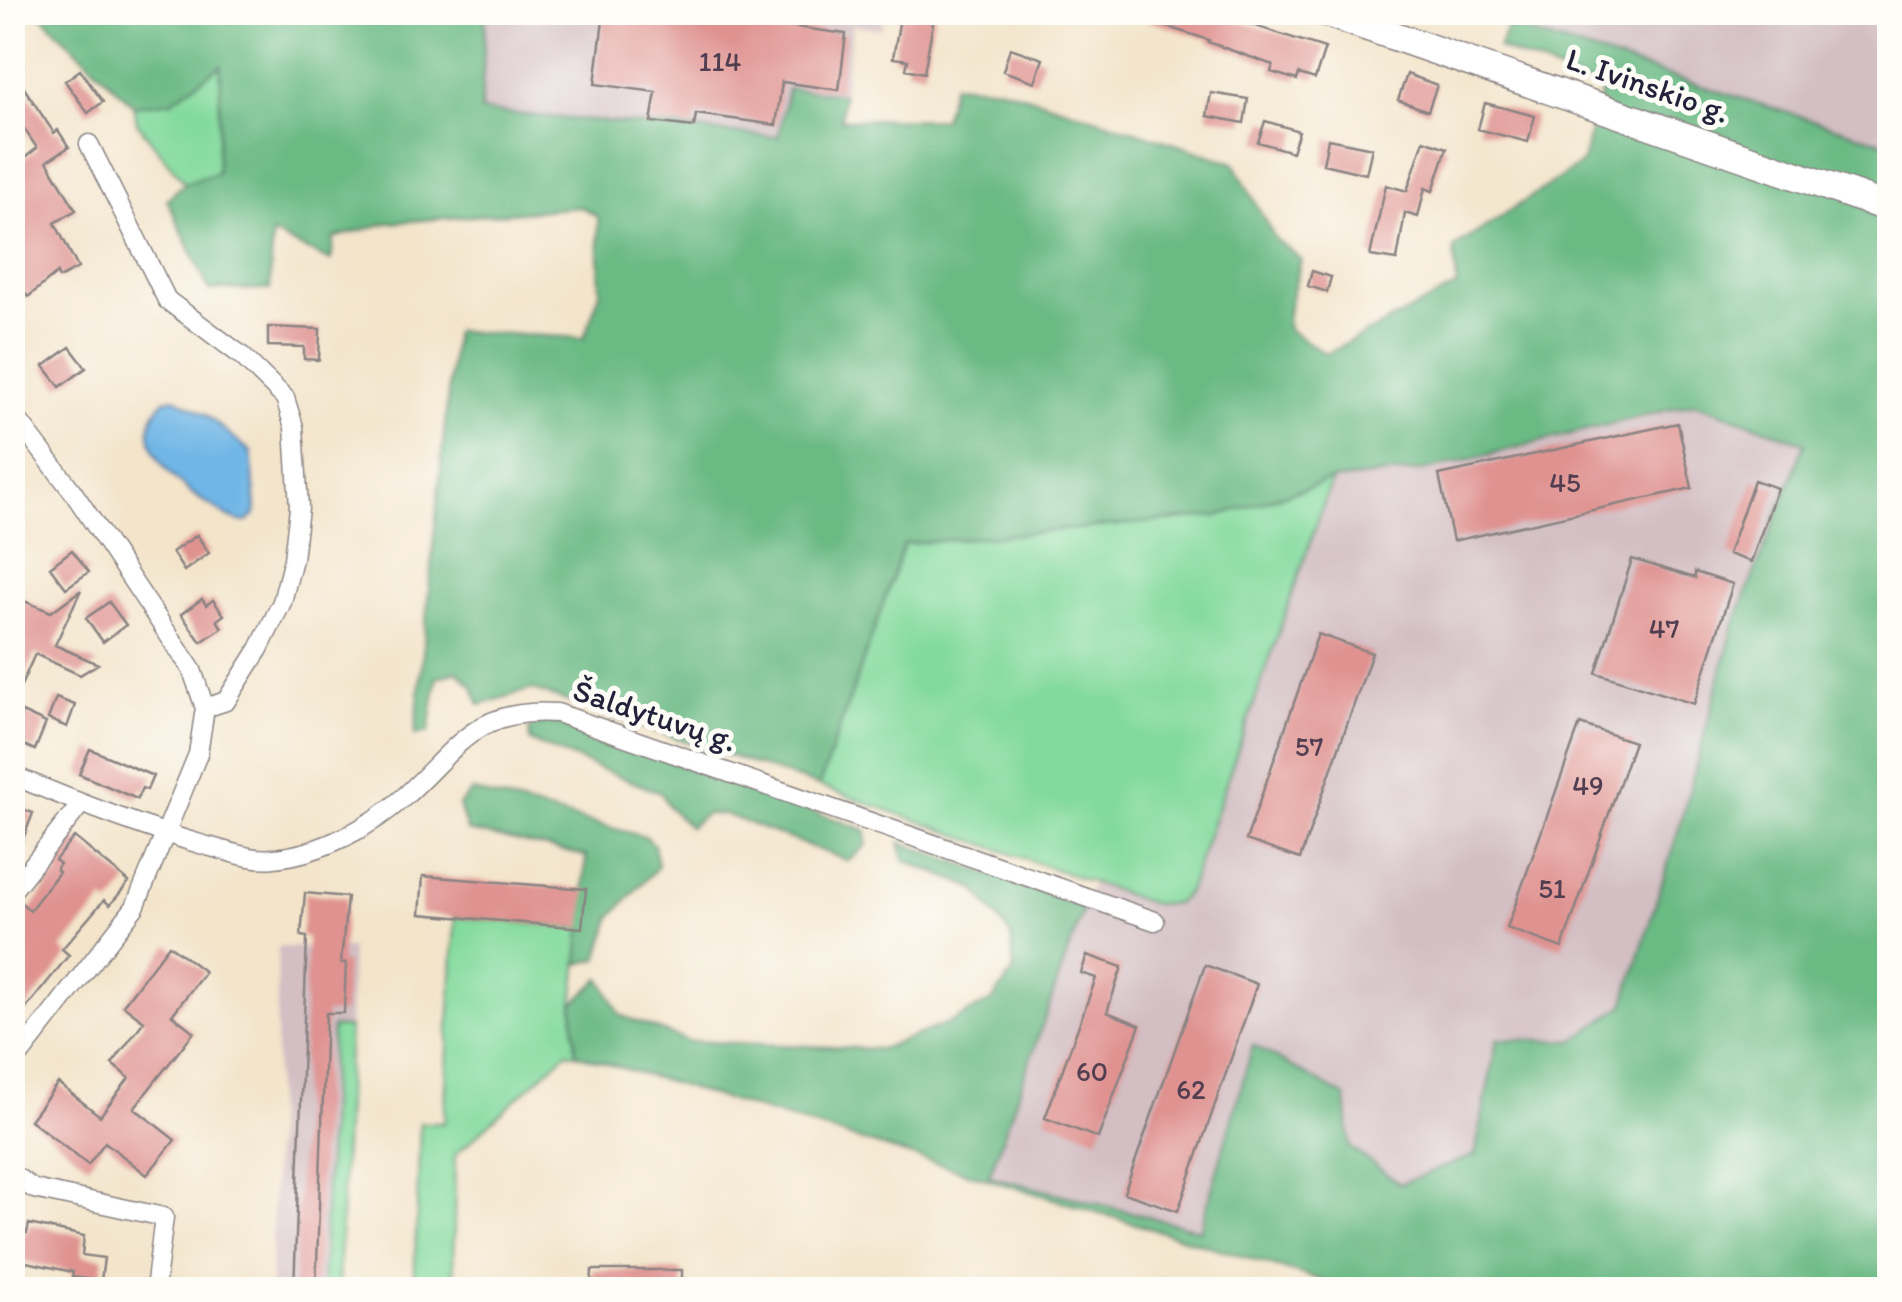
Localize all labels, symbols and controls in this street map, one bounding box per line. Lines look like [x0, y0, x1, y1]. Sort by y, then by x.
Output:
street label: L. Ivinskio g. [1561, 39, 1735, 131]
house number: 114 [699, 44, 742, 78]
house number: 45 [1549, 465, 1581, 499]
house number: 47 [1649, 611, 1679, 645]
street label: Šaldytuvų g. [569, 671, 741, 759]
house number: 57 [1295, 729, 1323, 763]
house number: 49 [1572, 768, 1604, 802]
house number: 51 [1538, 871, 1566, 905]
house number: 60 [1076, 1054, 1108, 1088]
house number: 62 [1176, 1072, 1206, 1106]

